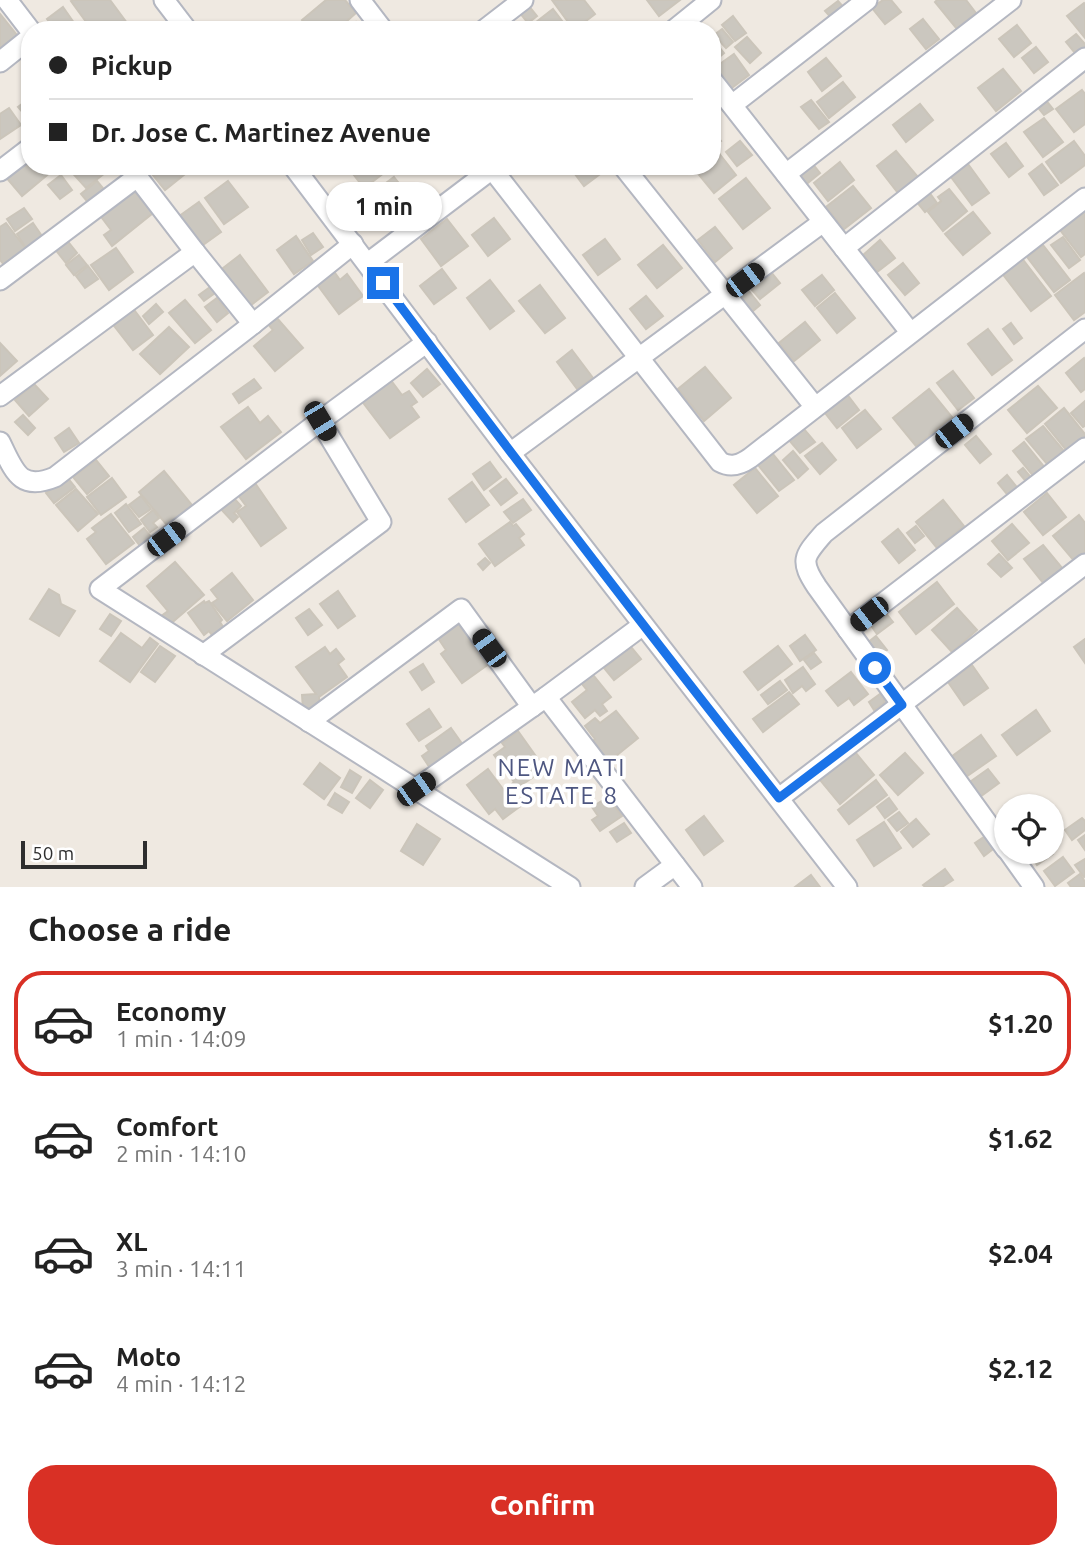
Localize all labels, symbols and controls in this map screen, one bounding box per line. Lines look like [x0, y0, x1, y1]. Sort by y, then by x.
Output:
text: Pickup [91, 51, 173, 80]
text: Dr. Jose C. Martinez Avenue [91, 118, 431, 147]
callout: 1 min [325, 182, 441, 230]
text: 1 min [355, 194, 413, 219]
car [722, 259, 769, 301]
route end [367, 267, 399, 299]
car [301, 398, 340, 444]
car [931, 410, 978, 452]
car [143, 518, 190, 560]
car [846, 593, 893, 635]
car [469, 625, 510, 671]
route start [859, 652, 891, 684]
district label: NEW MATI ESTATE 8 [498, 754, 626, 809]
car [393, 768, 440, 810]
map controls [994, 794, 1064, 864]
button: locate [994, 794, 1064, 864]
scale bar [21, 838, 147, 870]
text: 50 m [32, 842, 74, 864]
text: Choose a ride [28, 911, 231, 947]
icon: car [32, 992, 95, 1055]
text: Economy [116, 997, 226, 1026]
text: $1.20 [988, 1009, 1053, 1038]
text: 1 min · 14:09 [116, 1026, 247, 1051]
icon: car [32, 1107, 95, 1170]
text: Comfort [116, 1112, 219, 1141]
text: $1.62 [988, 1124, 1053, 1153]
text: 2 min · 14:10 [116, 1141, 247, 1166]
icon: car [32, 1222, 95, 1285]
text: XL [116, 1227, 147, 1256]
text: $2.04 [988, 1239, 1053, 1268]
text: 3 min · 14:11 [116, 1256, 247, 1281]
icon: car [32, 1337, 95, 1400]
text: Moto [116, 1342, 181, 1371]
text: $2.12 [988, 1354, 1053, 1383]
text: 4 min · 14:12 [116, 1371, 247, 1396]
button: Confirm [28, 1465, 1057, 1545]

